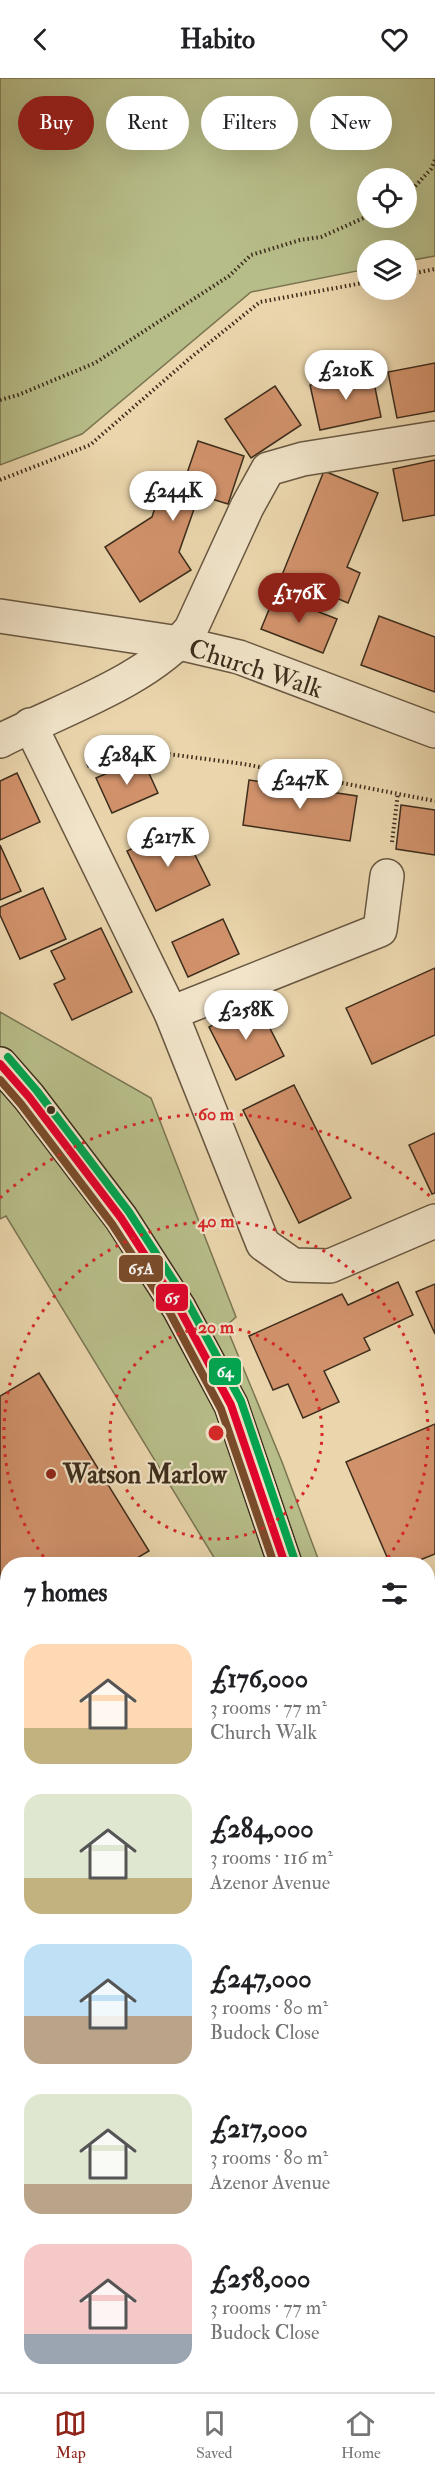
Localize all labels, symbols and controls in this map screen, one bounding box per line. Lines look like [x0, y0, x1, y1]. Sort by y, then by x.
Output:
icon: back [24, 23, 57, 56]
text: Habito [180, 23, 255, 56]
icon: heart [378, 23, 411, 56]
chip: Buy [18, 96, 94, 150]
chip: Rent [106, 96, 189, 150]
chip: Filters [201, 96, 298, 150]
chip: New [310, 96, 392, 150]
map controls [357, 168, 417, 300]
button: locate [357, 168, 417, 228]
button: layers [357, 240, 417, 300]
pin: £210K [304, 350, 388, 401]
text: £210K [319, 357, 373, 382]
pin: £244K [131, 471, 215, 522]
text: £244K [143, 478, 203, 503]
pin: £176K [257, 573, 341, 624]
text: £176K [272, 580, 326, 605]
street label: Church Walk [185, 632, 327, 706]
pin: £284K [85, 735, 169, 786]
text: £284K [98, 742, 156, 767]
pin: £247K [258, 759, 342, 810]
text: £247K [271, 766, 329, 791]
pin: £217K [126, 817, 210, 868]
text: £217K [141, 824, 195, 849]
pin: £258K [204, 990, 288, 1041]
text: £258K [218, 997, 274, 1022]
text: 60 m [198, 1103, 235, 1126]
unlabelled marker [45, 1104, 57, 1116]
text: 40 m [197, 1210, 235, 1233]
line badge: 65A [118, 1254, 164, 1283]
text: 65A [128, 1259, 154, 1279]
line badge: 65 [155, 1283, 189, 1312]
text: 65 [164, 1288, 181, 1308]
text: 20 m [198, 1316, 235, 1339]
line badge: 64 [208, 1357, 242, 1386]
text: 64 [217, 1362, 235, 1382]
centre of rings [206, 1423, 226, 1443]
place label: Watson Marlow [62, 1459, 228, 1491]
marker: Watson Marlow [44, 1467, 58, 1481]
text: 7 homes [24, 1577, 107, 1609]
icon: filters [378, 1577, 411, 1610]
text: £176,000 [210, 1663, 308, 1695]
icon: home [72, 1668, 144, 1740]
text: 3 rooms · 77 m² [210, 1695, 327, 1720]
text: Church Walk [210, 1720, 317, 1745]
text: £284,000 [210, 1813, 314, 1845]
icon: home [72, 1818, 144, 1890]
text: 3 rooms · 116 m² [210, 1845, 333, 1870]
text: Azenor Avenue [210, 1870, 330, 1895]
text: £247,000 [210, 1963, 312, 1995]
icon: home [72, 1968, 144, 2040]
text: 3 rooms · 80 m² [210, 1995, 328, 2020]
text: Budock Close [210, 2020, 319, 2045]
text: £217,000 [210, 2113, 308, 2145]
icon: home [72, 2118, 144, 2190]
text: 3 rooms · 80 m² [210, 2145, 328, 2170]
text: Azenor Avenue [210, 2170, 330, 2195]
text: £258,000 [210, 2263, 310, 2295]
icon: home [72, 2268, 144, 2340]
text: 3 rooms · 77 m² [210, 2295, 327, 2320]
text: Budock Close [210, 2320, 319, 2345]
tab: Map [54, 2407, 87, 2463]
tab: Saved [196, 2407, 232, 2463]
tab: Home [341, 2407, 381, 2463]

